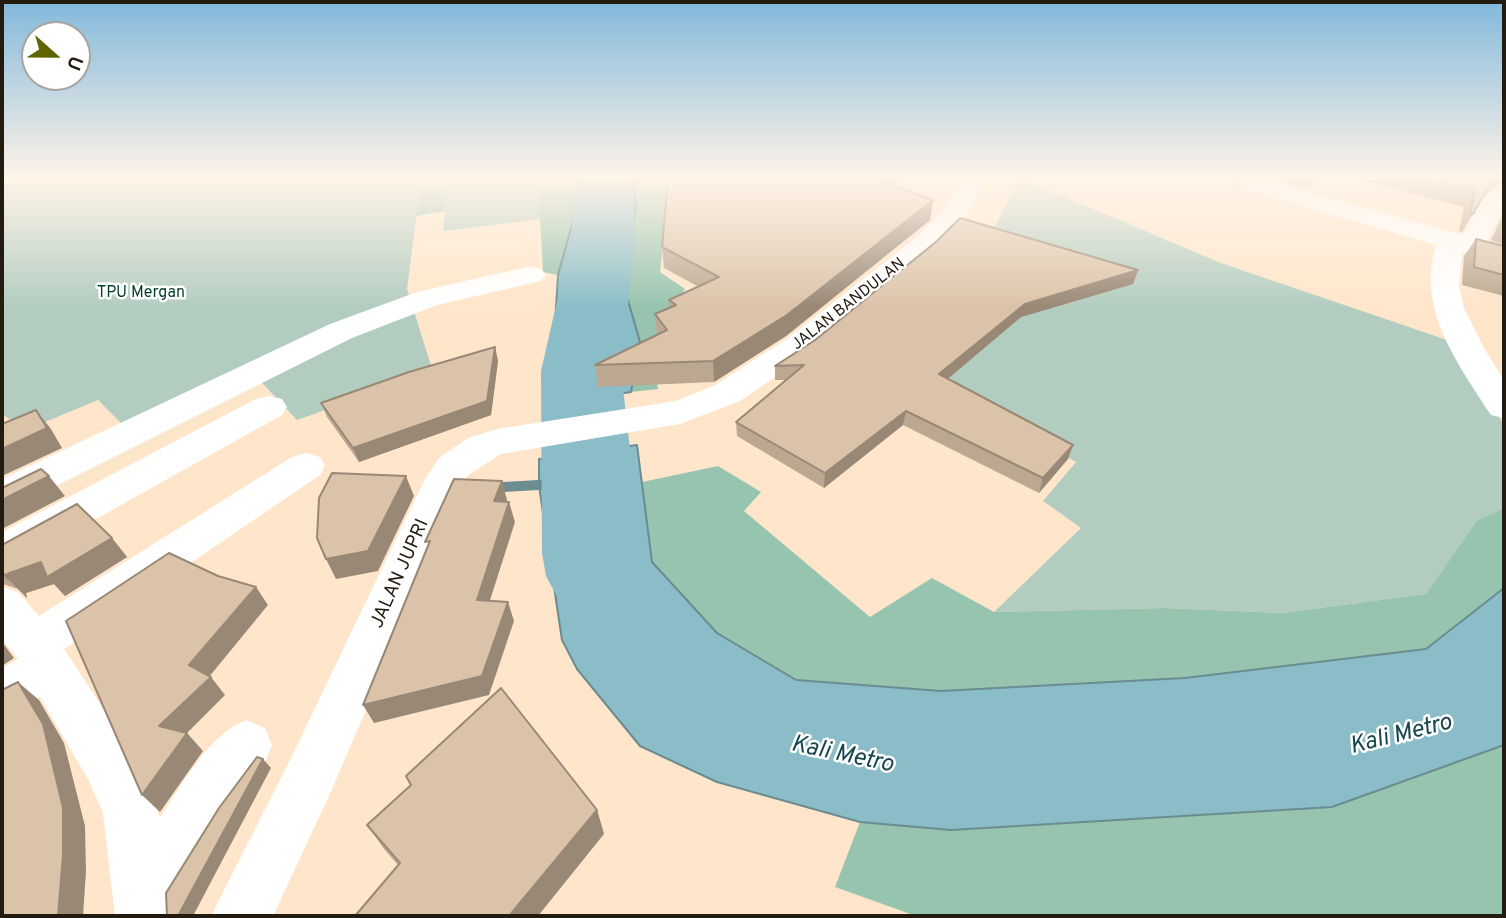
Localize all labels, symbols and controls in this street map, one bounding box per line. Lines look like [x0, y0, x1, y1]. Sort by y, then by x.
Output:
north arrow [21, 21, 91, 91]
text: U [60, 52, 87, 73]
street label: JALAN BANDULAN [789, 255, 909, 355]
park label: TPU Mergan [97, 284, 185, 304]
street label: JALAN JUPRI [367, 516, 435, 632]
water label: Kali Metro [1347, 709, 1455, 763]
water label: Kali Metro [788, 731, 896, 781]

